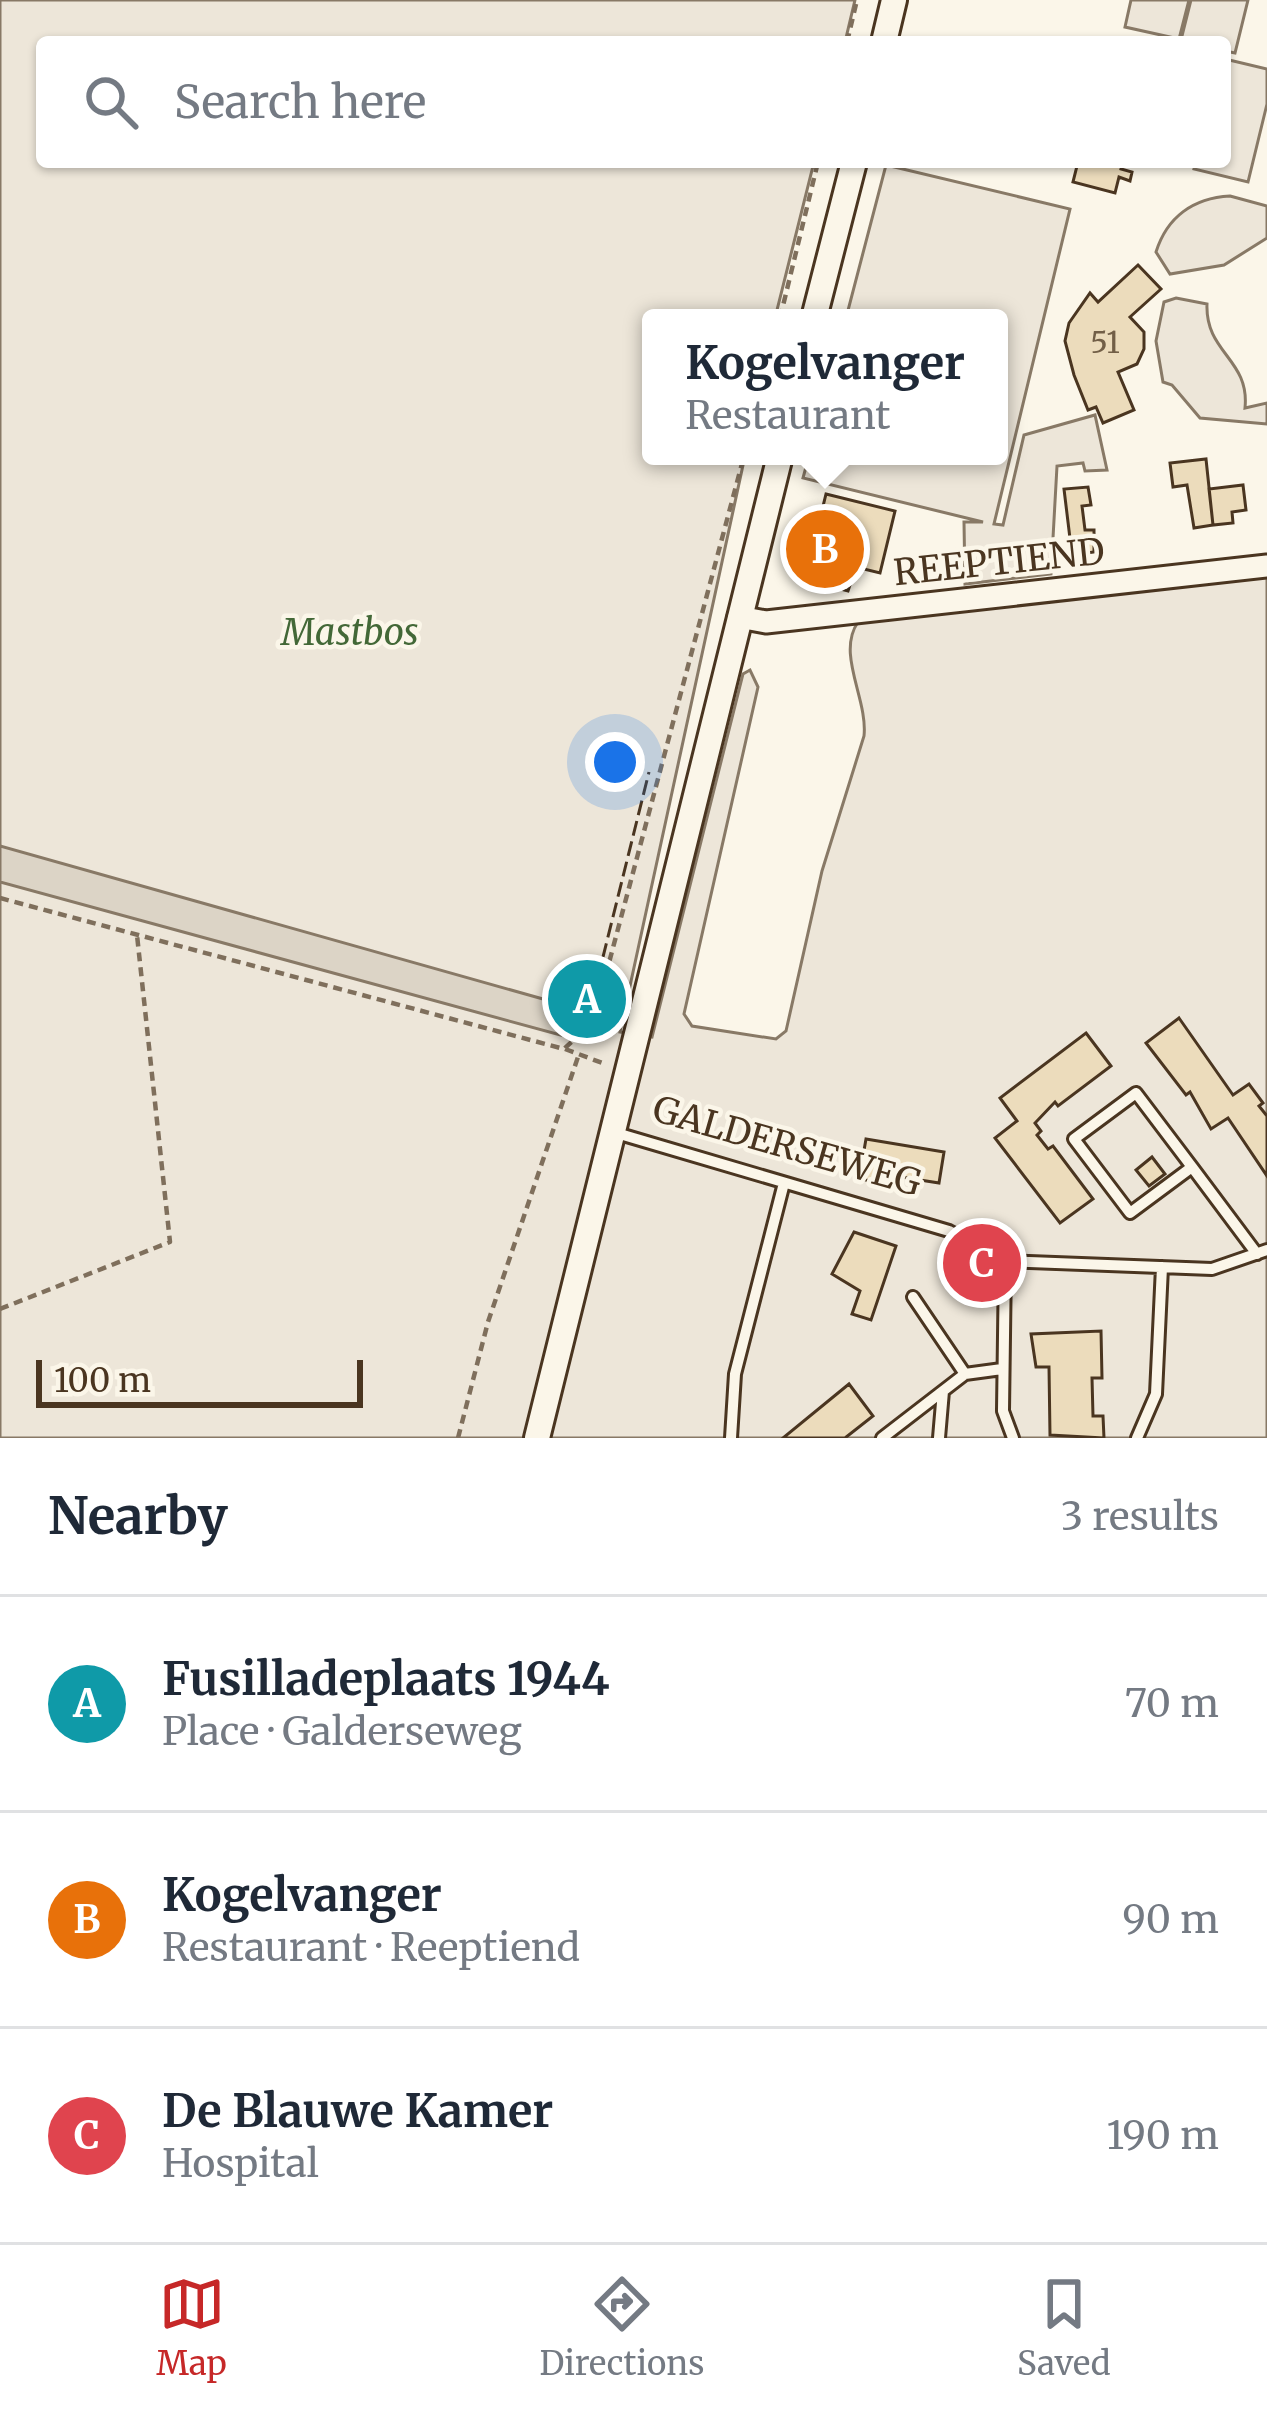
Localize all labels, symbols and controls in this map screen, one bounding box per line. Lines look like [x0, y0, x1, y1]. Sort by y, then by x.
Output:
search box [36, 36, 1231, 168]
icon: search [78, 69, 144, 135]
text: Search here [174, 74, 426, 130]
popup [642, 309, 1008, 465]
house number: 51 [1090, 323, 1120, 361]
text: Kogelvanger [685, 335, 965, 391]
text: Restaurant [685, 391, 890, 440]
pin: B [786, 504, 864, 594]
street label: REEPTIEND [891, 529, 1107, 595]
park label: Mastbos [279, 610, 419, 655]
your location [585, 732, 645, 792]
pin: A [548, 954, 626, 1044]
street label: GALDERSEWEG [648, 1086, 926, 1206]
pin: C [943, 1218, 1021, 1308]
scale bar [36, 1354, 363, 1407]
text: 100 m [54, 1360, 151, 1401]
text: Nearby [48, 1484, 228, 1548]
text: 3 results [1061, 1492, 1219, 1541]
text: Fusilladeplaats 1944 [162, 1651, 610, 1707]
text: A [73, 1679, 101, 1728]
text: 70 m [1125, 1679, 1219, 1728]
text: Place · Galderseweg [162, 1707, 522, 1756]
text: Kogelvanger [162, 1867, 442, 1923]
text: B [73, 1895, 101, 1944]
text: 90 m [1122, 1895, 1219, 1944]
text: Restaurant · Reeptiend [162, 1923, 580, 1972]
text: De Blauwe Kamer [162, 2083, 553, 2139]
text: C [74, 2111, 100, 2160]
text: 190 m [1107, 2111, 1219, 2160]
text: Hospital [162, 2139, 319, 2188]
tab: Map [156, 2271, 227, 2384]
tab: Directions [539, 2271, 704, 2384]
tab: Saved [1017, 2271, 1111, 2384]

